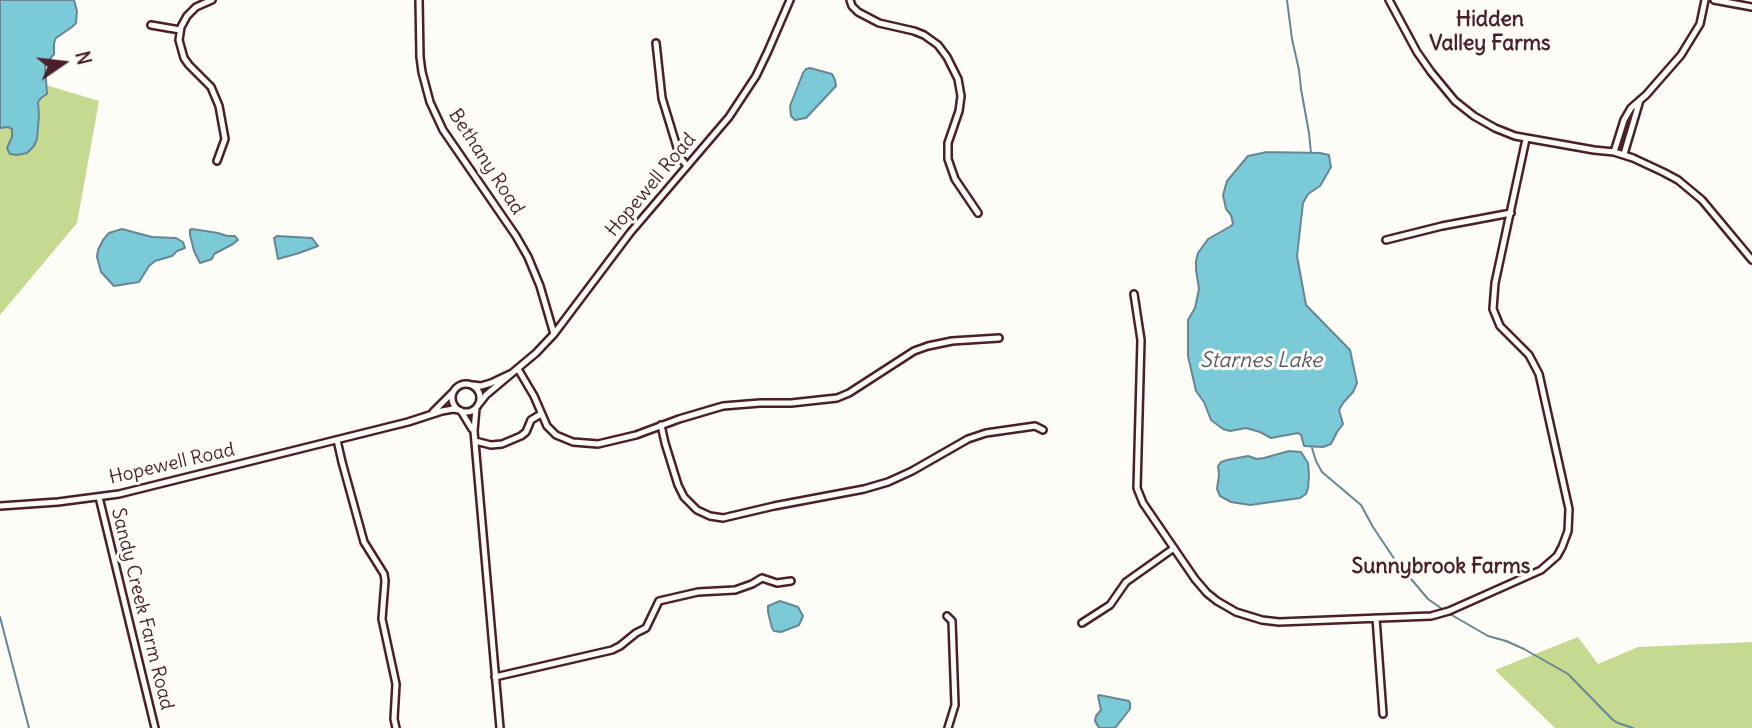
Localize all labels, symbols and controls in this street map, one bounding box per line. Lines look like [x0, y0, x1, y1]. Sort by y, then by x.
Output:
district label: Hidden Valley Farms [1429, 7, 1551, 57]
north arrow [28, 28, 98, 98]
text: N [70, 49, 97, 67]
street label: Bethany Road [443, 105, 529, 219]
street label: Hopewell Road [601, 129, 701, 241]
water label: Starnes Lake [1200, 348, 1322, 374]
street label: Hopewell Road [107, 438, 237, 490]
street label: Sandy Creek Farm Road [106, 506, 178, 712]
district label: Sunnybrook Farms [1352, 554, 1530, 580]

